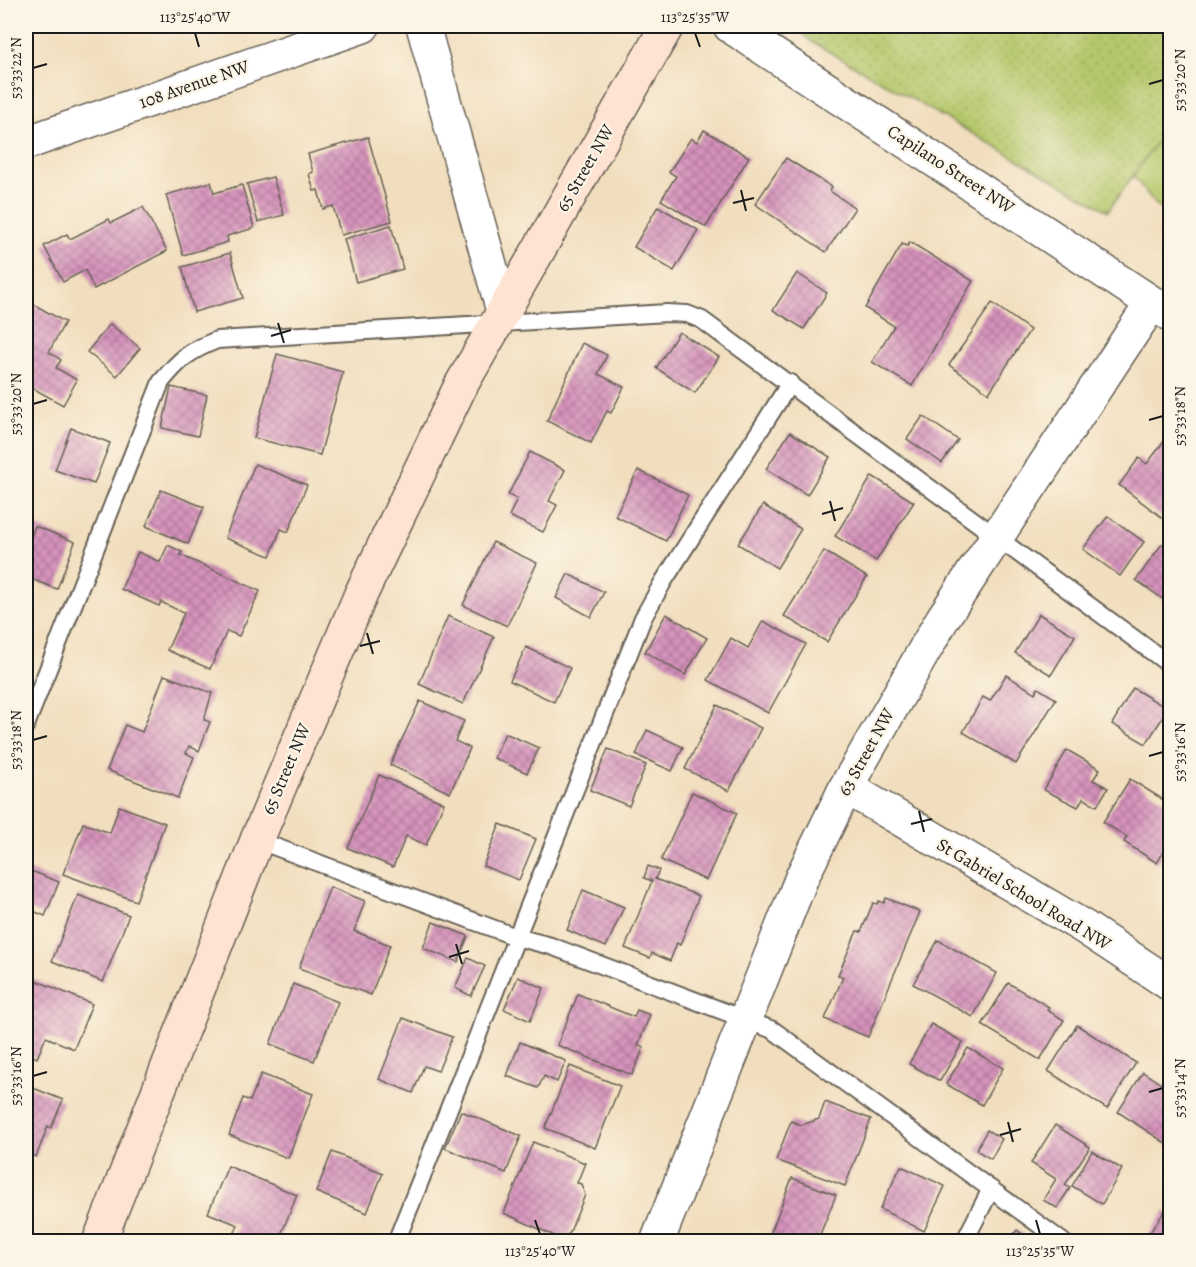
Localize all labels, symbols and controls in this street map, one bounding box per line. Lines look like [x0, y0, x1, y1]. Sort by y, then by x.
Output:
text: 113°25'40"W [160, 7, 230, 27]
text: 113°25'35"W [661, 7, 729, 27]
text: 53°33'22"N [6, 37, 26, 99]
text: 53°33'20"N [1170, 48, 1190, 111]
street label: 108 Avenue NW [136, 54, 252, 114]
street label: Capilano Street NW [883, 119, 1019, 219]
street label: 65 Street NW [550, 120, 620, 216]
text: 53°33'20"N [6, 372, 26, 435]
text: 53°33'18"N [1170, 386, 1190, 446]
street label: 63 Street NW [832, 704, 900, 800]
text: 53°33'18"N [6, 710, 26, 770]
street label: 65 Street NW [256, 719, 316, 818]
text: 53°33'16"N [1170, 722, 1190, 782]
street label: St Gabriel School Road NW [932, 832, 1116, 956]
text: 53°33'16"N [6, 1046, 26, 1106]
text: 53°33'14"N [1170, 1058, 1190, 1118]
text: 113°25'40"W [505, 1241, 575, 1261]
text: 113°25'35"W [1006, 1241, 1074, 1261]

